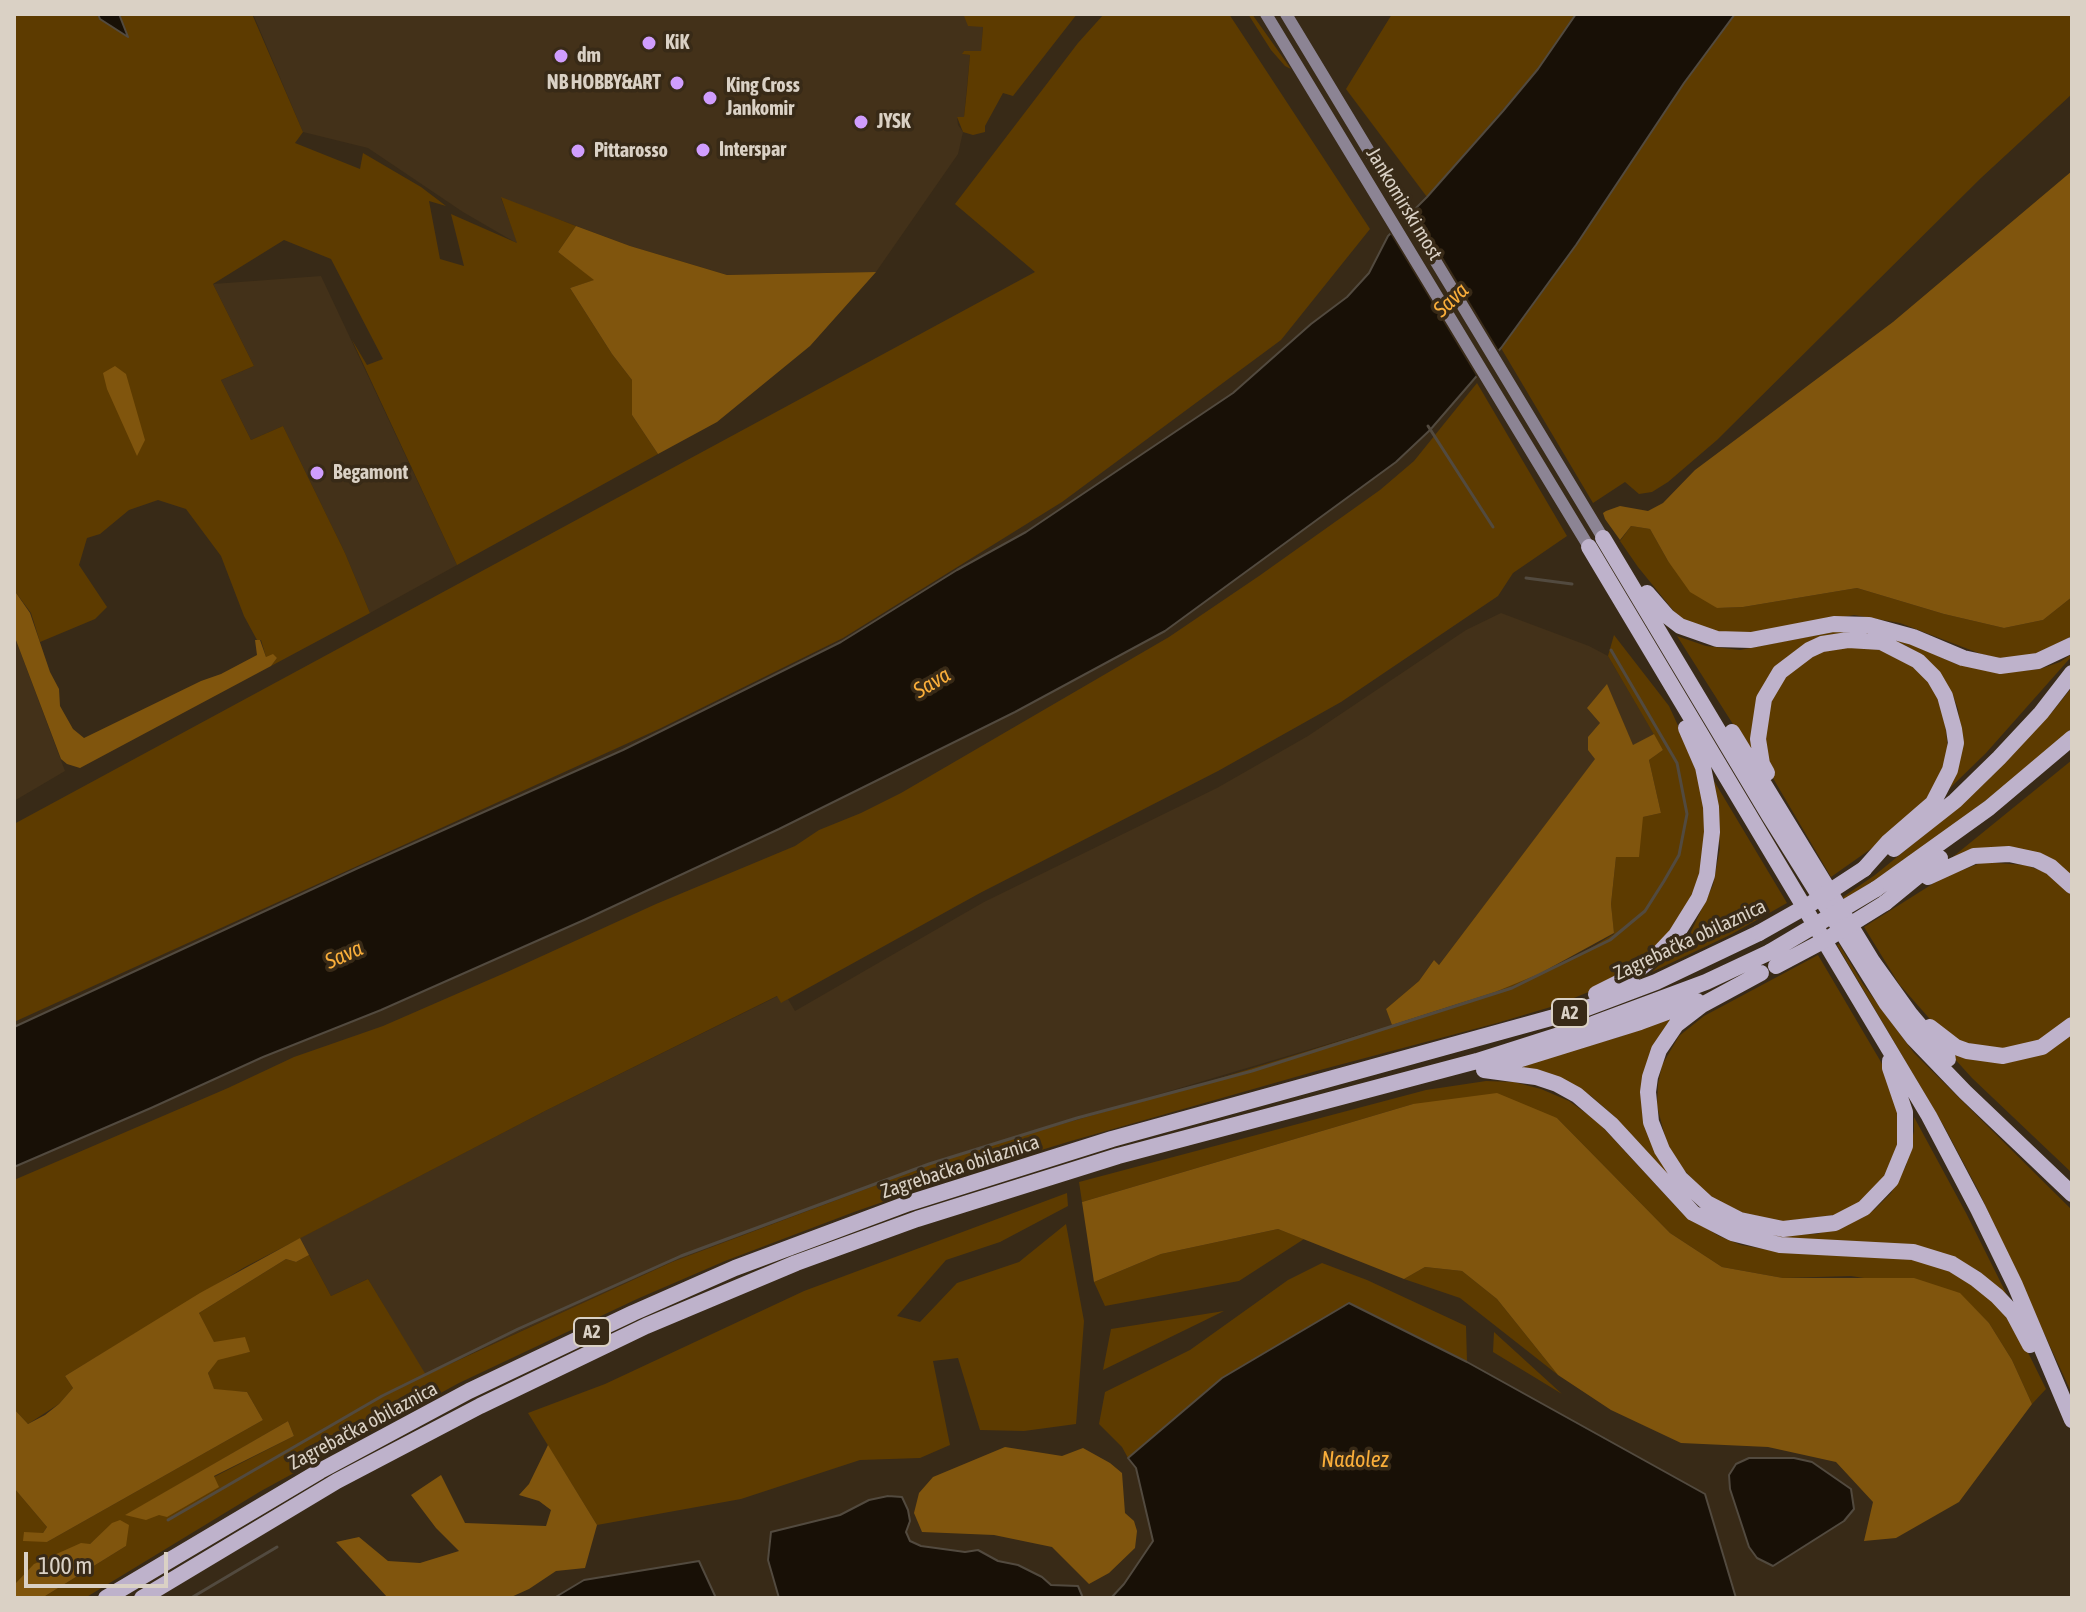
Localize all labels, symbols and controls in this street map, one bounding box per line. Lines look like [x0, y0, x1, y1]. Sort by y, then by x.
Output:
place label: KiK [665, 31, 689, 55]
marker: KiK [640, 34, 658, 52]
place label: dm [577, 44, 601, 68]
marker: dm [552, 47, 570, 65]
place label: NB HOBBY&ART [547, 71, 661, 95]
marker: NB HOBBY&ART [668, 74, 686, 92]
place label: King Cross Jankomir [726, 74, 800, 121]
marker: King Cross Jankomir [701, 89, 719, 107]
place label: JYSK [877, 110, 910, 134]
marker: JYSK [852, 113, 870, 131]
place label: Interspar [719, 138, 786, 162]
place label: Pittarosso [594, 139, 668, 163]
marker: Interspar [694, 141, 712, 159]
marker: Pittarosso [569, 142, 587, 160]
street label: Jankomirski most [1361, 143, 1447, 265]
water label: Sava [1428, 277, 1474, 323]
place label: Begamont [333, 461, 408, 485]
marker: Begamont [308, 464, 326, 482]
water label: Sava [909, 662, 955, 704]
street label: Zagrebačka obilaznica [1610, 894, 1770, 986]
water label: Sava [321, 935, 367, 975]
road number: A2 [1552, 999, 1588, 1027]
street label: Zagrebačka obilaznica [878, 1130, 1042, 1204]
road number: A2 [574, 1318, 610, 1346]
street label: Zagrebačka obilaznica [284, 1377, 442, 1475]
water label: Nadolez [1321, 1447, 1389, 1473]
scale bar [28, 1536, 172, 1586]
text: 100 m [38, 1552, 92, 1579]

